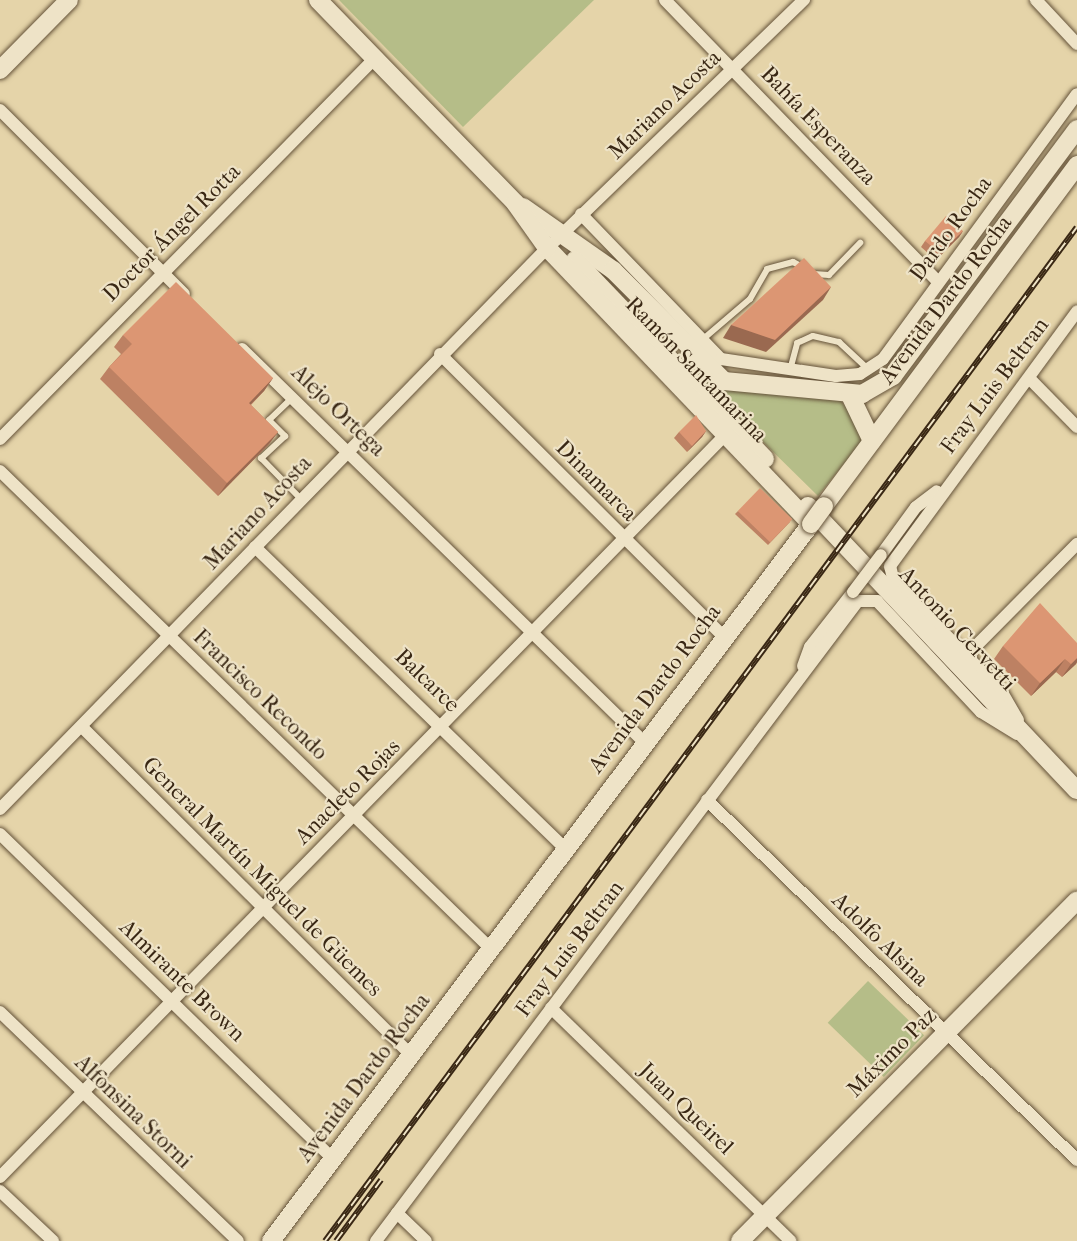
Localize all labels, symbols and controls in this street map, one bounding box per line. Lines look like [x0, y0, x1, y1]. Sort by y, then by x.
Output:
street label: Mariano Acosta [603, 45, 727, 165]
street label: Bahía Esperanza [755, 61, 881, 191]
street label: Doctor Ángel Rotta [98, 159, 246, 307]
street label: Dardo Rocha [904, 172, 998, 286]
street label: Avenida Dardo Rocha [874, 211, 1018, 389]
street label: Ramón Santamarina [620, 292, 772, 448]
street label: Fray Luis Beltran [935, 313, 1055, 459]
street label: Alejo Ortega [286, 360, 390, 462]
street label: Dinamarca [550, 435, 642, 527]
street label: Mariano Acosta [199, 451, 317, 575]
street label: Antonio Cervetti [893, 562, 1021, 696]
street label: Avenida Dardo Rocha [583, 600, 727, 778]
street label: Francisco Recondo [187, 624, 333, 766]
street label: Balcarce [389, 644, 465, 718]
street label: Anacleto Rojas [290, 734, 406, 850]
street label: General Martín Miguel de Güemes [137, 752, 387, 1002]
street label: Fray Luis Beltran [510, 876, 630, 1022]
street label: Adolfo Alsina [826, 887, 934, 993]
street label: Almirante Brown [114, 914, 250, 1048]
street label: Avenida Dardo Rocha [292, 989, 436, 1167]
street label: Máximo Paz [842, 1003, 942, 1103]
street label: Alfonsina Storni [69, 1050, 197, 1174]
street label: Juan Queirel [633, 1058, 739, 1160]

